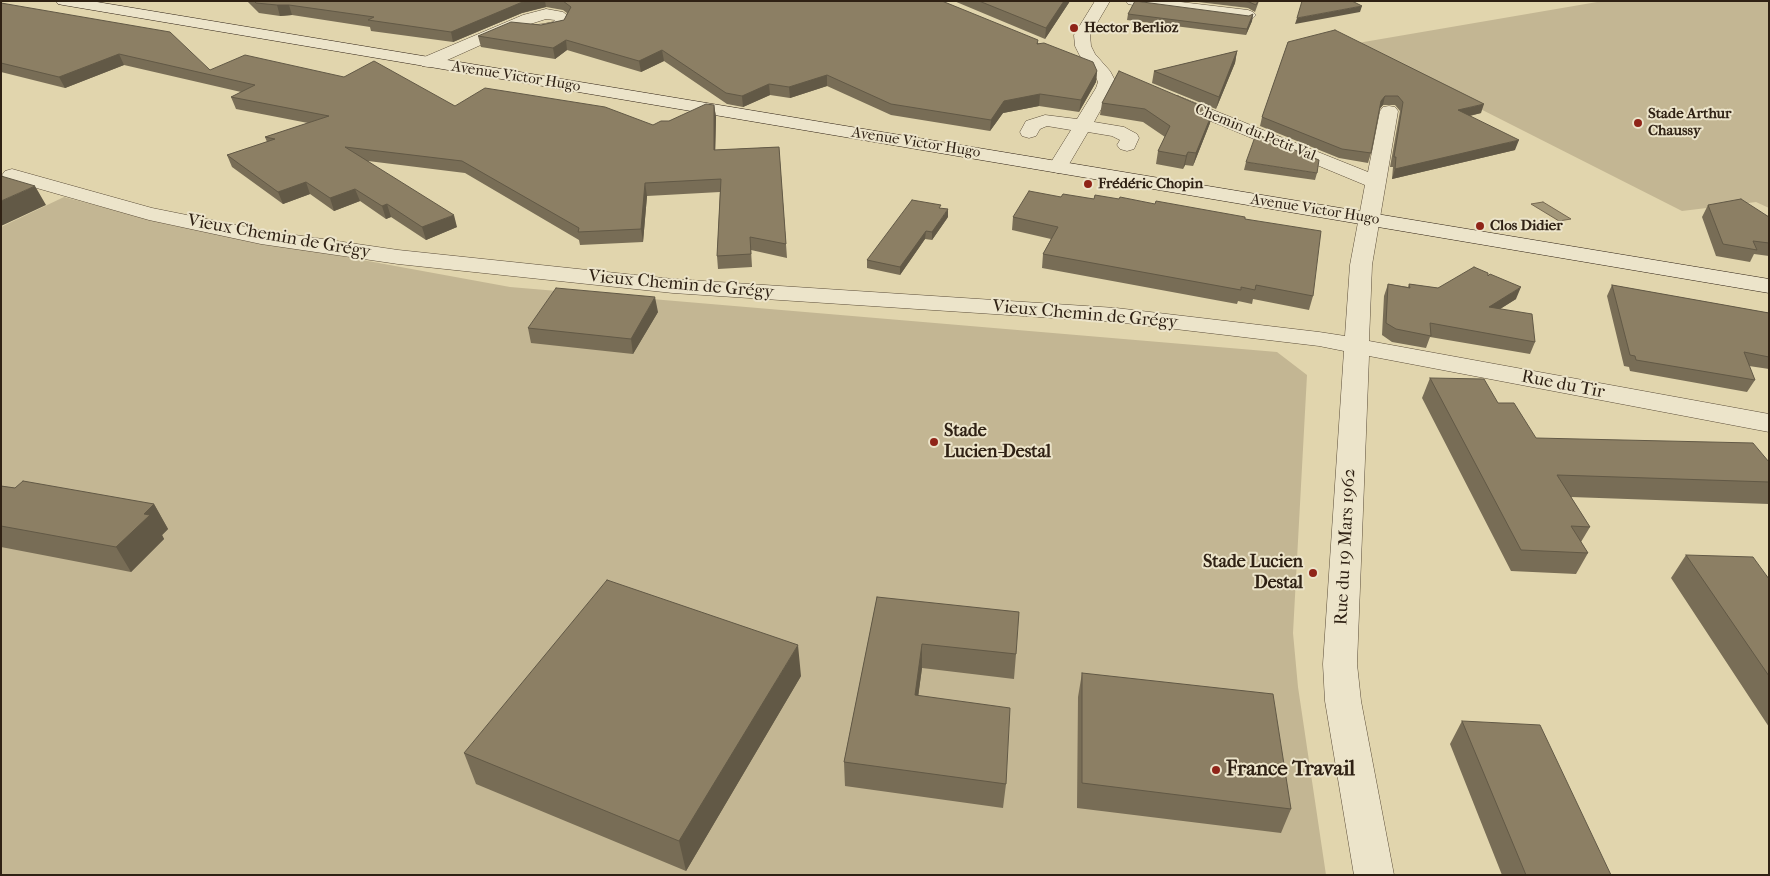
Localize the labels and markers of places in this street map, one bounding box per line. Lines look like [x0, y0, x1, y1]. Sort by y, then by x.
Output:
place label: Hector Berlioz [1084, 19, 1178, 37]
marker: Hector Berlioz [1068, 22, 1080, 34]
place label: Stade Arthur Chaussy [1648, 105, 1731, 140]
marker: Stade Arthur Chaussy [1632, 117, 1644, 129]
place label: Frédéric Chopin [1098, 175, 1203, 193]
marker: Frédéric Chopin [1082, 178, 1094, 190]
place label: Clos Didier [1490, 217, 1563, 235]
marker: Clos Didier [1474, 220, 1486, 232]
place label: Stade Lucien-Destal [944, 421, 1051, 464]
marker: Stade Lucien-Destal [928, 436, 940, 448]
place label: Stade Lucien Destal [1203, 552, 1303, 594]
marker: Stade Lucien Destal [1307, 567, 1319, 579]
place label: France Travail [1226, 757, 1355, 783]
marker: France Travail [1210, 764, 1222, 776]

